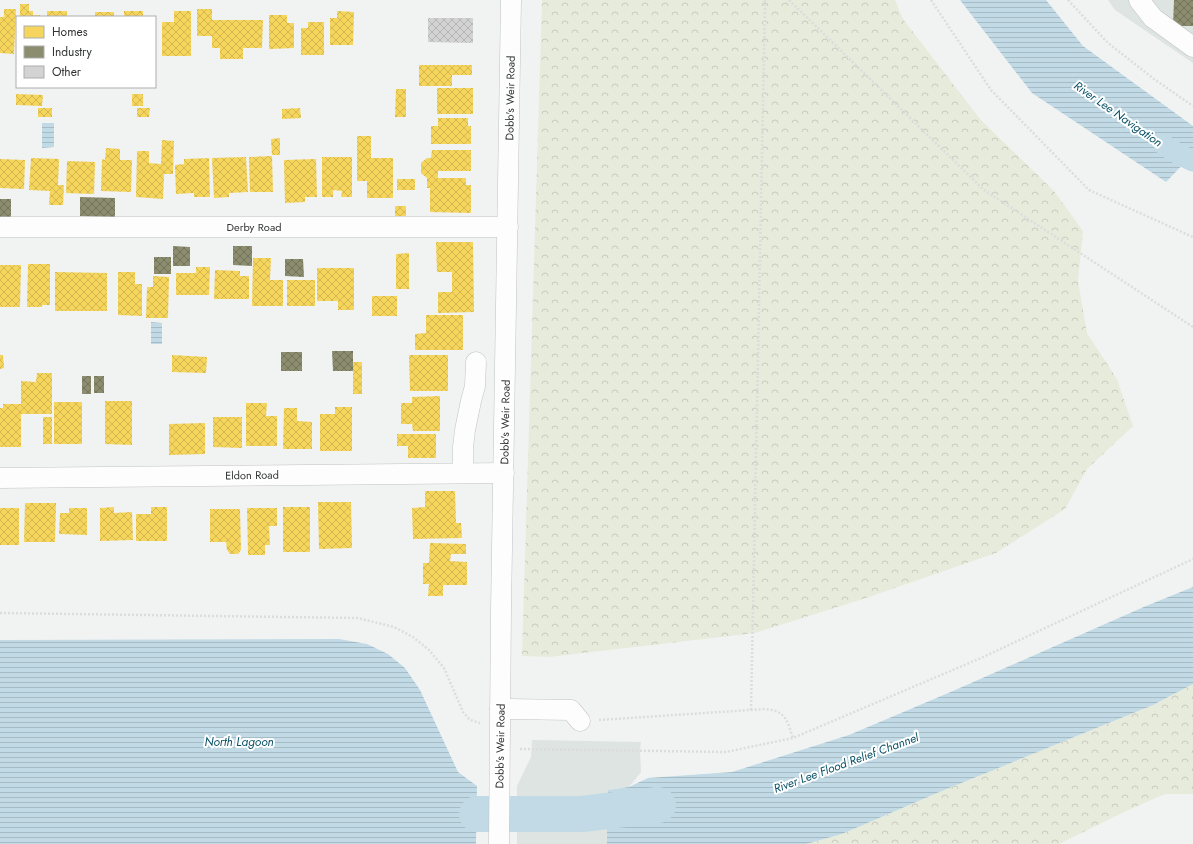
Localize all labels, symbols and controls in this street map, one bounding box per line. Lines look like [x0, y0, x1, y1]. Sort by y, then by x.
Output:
legend [16, 16, 156, 88]
text: Homes [52, 23, 88, 41]
text: Industry [52, 43, 93, 61]
street label: Dobb's Weir Road [501, 55, 519, 141]
text: Other [52, 63, 82, 81]
water label: River Lee Navigation [1070, 77, 1166, 151]
street label: Derby Road [227, 219, 281, 235]
street label: Dobb's Weir Road [496, 379, 514, 465]
street label: Eldon Road [225, 467, 279, 483]
street label: Dobb's Weir Road [491, 703, 509, 789]
water label: River Lee Flood Relief Channel [771, 728, 922, 798]
water label: North Lagoon [204, 733, 274, 751]

